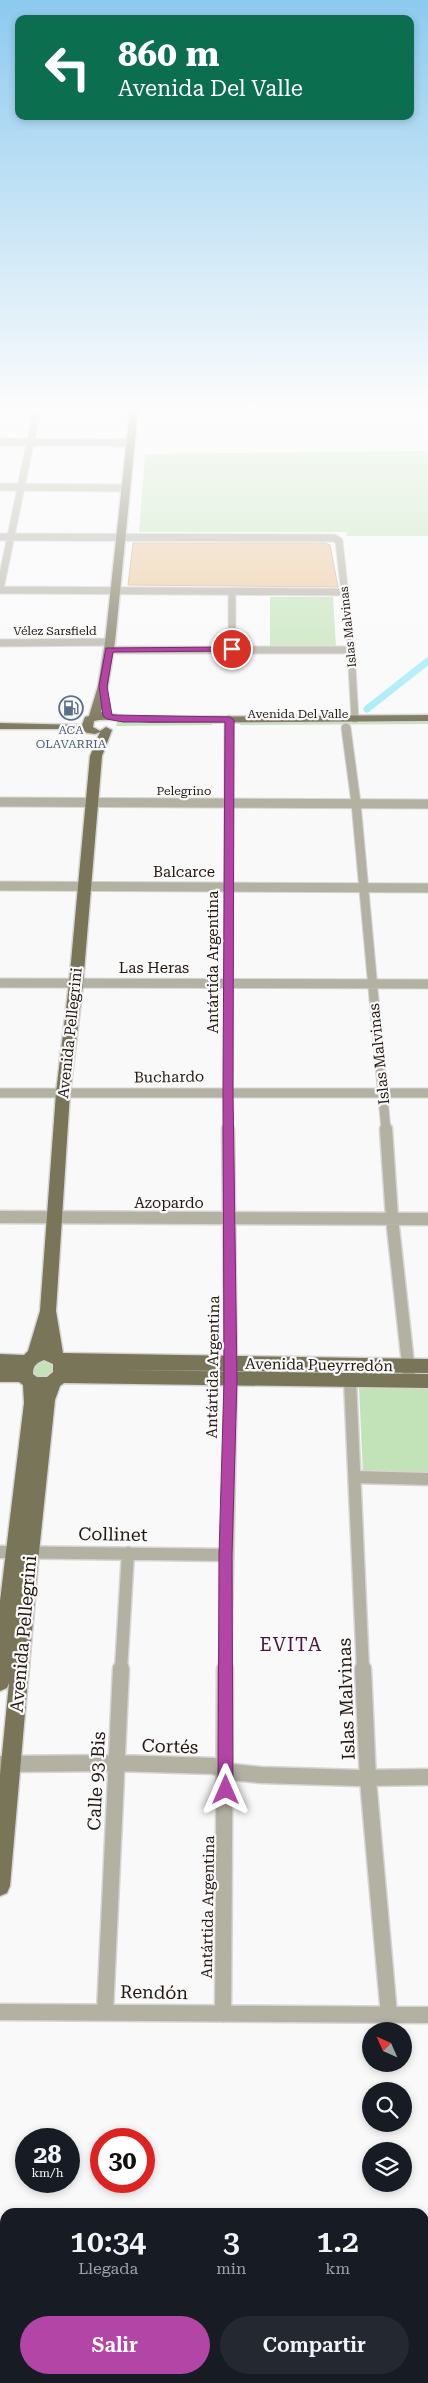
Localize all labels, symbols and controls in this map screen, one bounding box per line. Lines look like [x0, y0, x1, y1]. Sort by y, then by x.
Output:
text: 860 m [118, 34, 219, 75]
icon: left [35, 35, 100, 100]
text: Avenida Del Valle [118, 76, 303, 101]
street label: Islas Malvinas [337, 585, 359, 668]
street label: Vélez Sarsfield [13, 624, 97, 638]
pin [211, 628, 253, 670]
icon: arrive [218, 635, 246, 663]
fuel station icon: ACA OLAVARRIA [58, 695, 84, 721]
street label: Avenida Del Valle [248, 707, 349, 721]
place label: ACA OLAVARRIA [36, 723, 107, 751]
street label: Pelegrino [157, 784, 211, 798]
street label: Balcarce [153, 863, 215, 881]
street label: Antártida Argentina [204, 891, 222, 1033]
street label: Las Heras [119, 959, 189, 977]
street label: Avenida Pellegrini [54, 967, 86, 1099]
street label: Islas Malvinas [365, 1002, 393, 1106]
street label: Buchardo [134, 1067, 204, 1087]
street label: Azopardo [134, 1194, 204, 1212]
street label: Antártida Argentina [203, 1295, 223, 1439]
street label: Avenida Pueyrredón [245, 1355, 393, 1375]
street label: Collinet [78, 1523, 148, 1545]
street label: Avenida Pellegrini [6, 1554, 40, 1713]
district label: EVITA [260, 1633, 322, 1656]
street label: Islas Malvinas [333, 1638, 359, 1760]
street label: Calle 93 Bis [83, 1731, 109, 1831]
street label: Cortés [141, 1735, 199, 1757]
position arrow [199, 1763, 251, 1815]
street label: Antártida Argentina [198, 1835, 218, 1979]
street label: Rendón [120, 1981, 189, 2003]
north arrow [362, 2022, 412, 2072]
map controls [362, 2022, 412, 2192]
button: search [362, 2082, 412, 2132]
speed limit sign: 30 [90, 2128, 155, 2193]
text: 28 [33, 2140, 62, 2169]
button: layers [362, 2142, 412, 2192]
text: km/h [31, 2166, 64, 2180]
text: 10:34 [70, 2224, 146, 2259]
text: 3 [223, 2224, 240, 2259]
text: 1.2 [316, 2224, 359, 2259]
text: Llegada [78, 2259, 138, 2278]
text: min [216, 2259, 246, 2278]
text: km [325, 2259, 350, 2278]
button: Salir [20, 2316, 210, 2374]
button: Compartir [220, 2316, 409, 2374]

